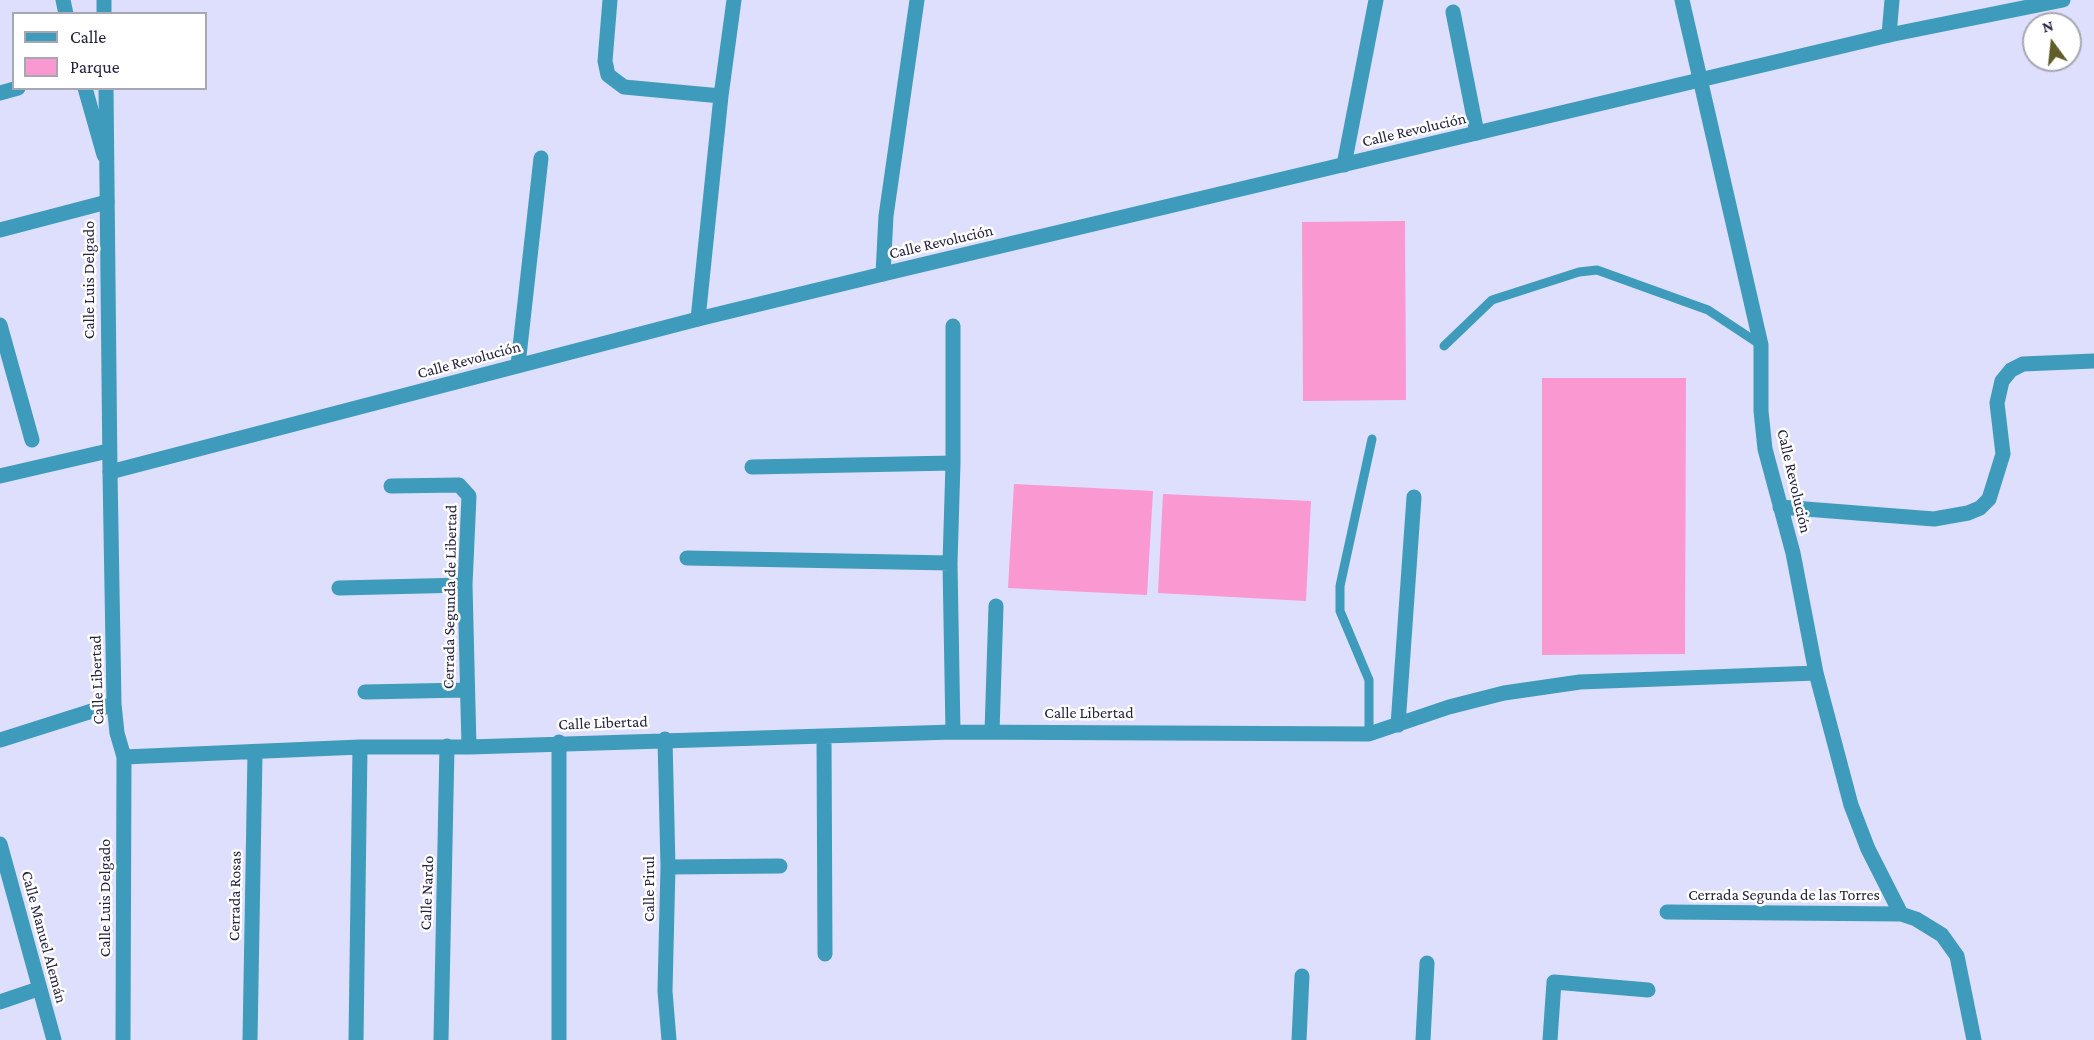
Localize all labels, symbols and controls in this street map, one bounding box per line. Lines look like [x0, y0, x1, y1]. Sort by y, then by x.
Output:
legend [12, 12, 207, 90]
north arrow [2022, 12, 2082, 72]
text: N [2040, 16, 2055, 36]
text: Calle [70, 27, 106, 47]
text: Parque [70, 57, 120, 77]
street label: Calle Revolución [1360, 109, 1468, 151]
street label: Calle Luis Delgado [79, 221, 99, 339]
street label: Calle Revolución [887, 221, 995, 263]
street label: Calle Revolución [415, 337, 523, 383]
street label: Calle Revolución [1773, 427, 1815, 535]
street label: Cerrada Segunda de Libertad [439, 505, 461, 689]
street label: Calle Libertad [86, 635, 108, 725]
street label: Calle Libertad [1044, 703, 1134, 723]
street label: Calle Libertad [558, 712, 648, 734]
street label: Calle Luis Delgado [95, 839, 115, 957]
street label: Cerrada Rosas [225, 851, 245, 941]
street label: Calle Nardo [416, 855, 438, 931]
street label: Calle Pirul [639, 856, 659, 922]
street label: Calle Manuel Alemán [17, 869, 71, 1005]
street label: Cerrada Segunda de las Torres [1688, 885, 1880, 905]

